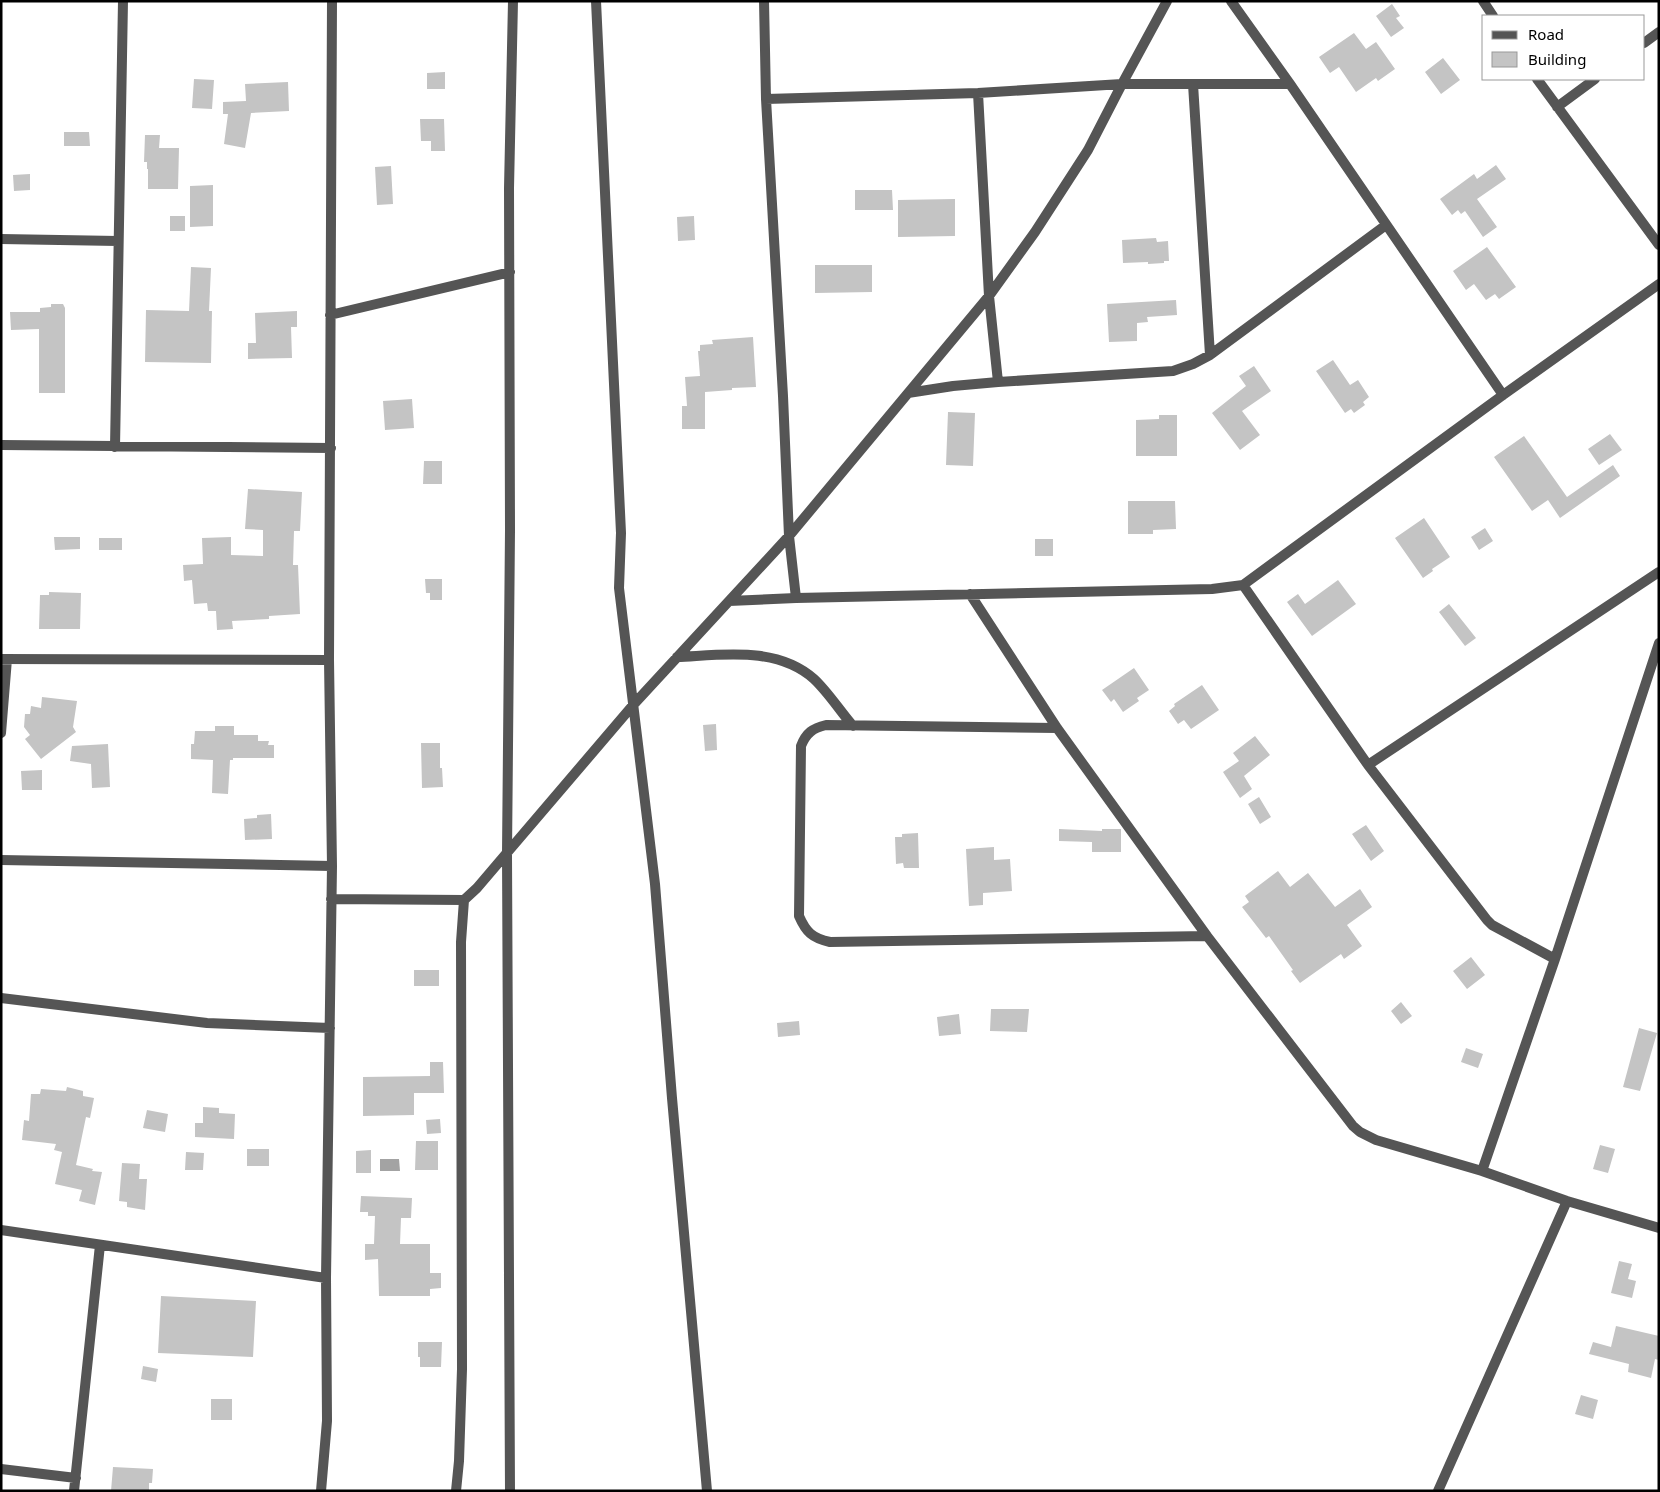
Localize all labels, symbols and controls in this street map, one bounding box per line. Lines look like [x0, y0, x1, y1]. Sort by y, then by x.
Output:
legend [1482, 15, 1645, 80]
text: Road [1528, 24, 1564, 44]
text: Building [1528, 49, 1586, 69]

